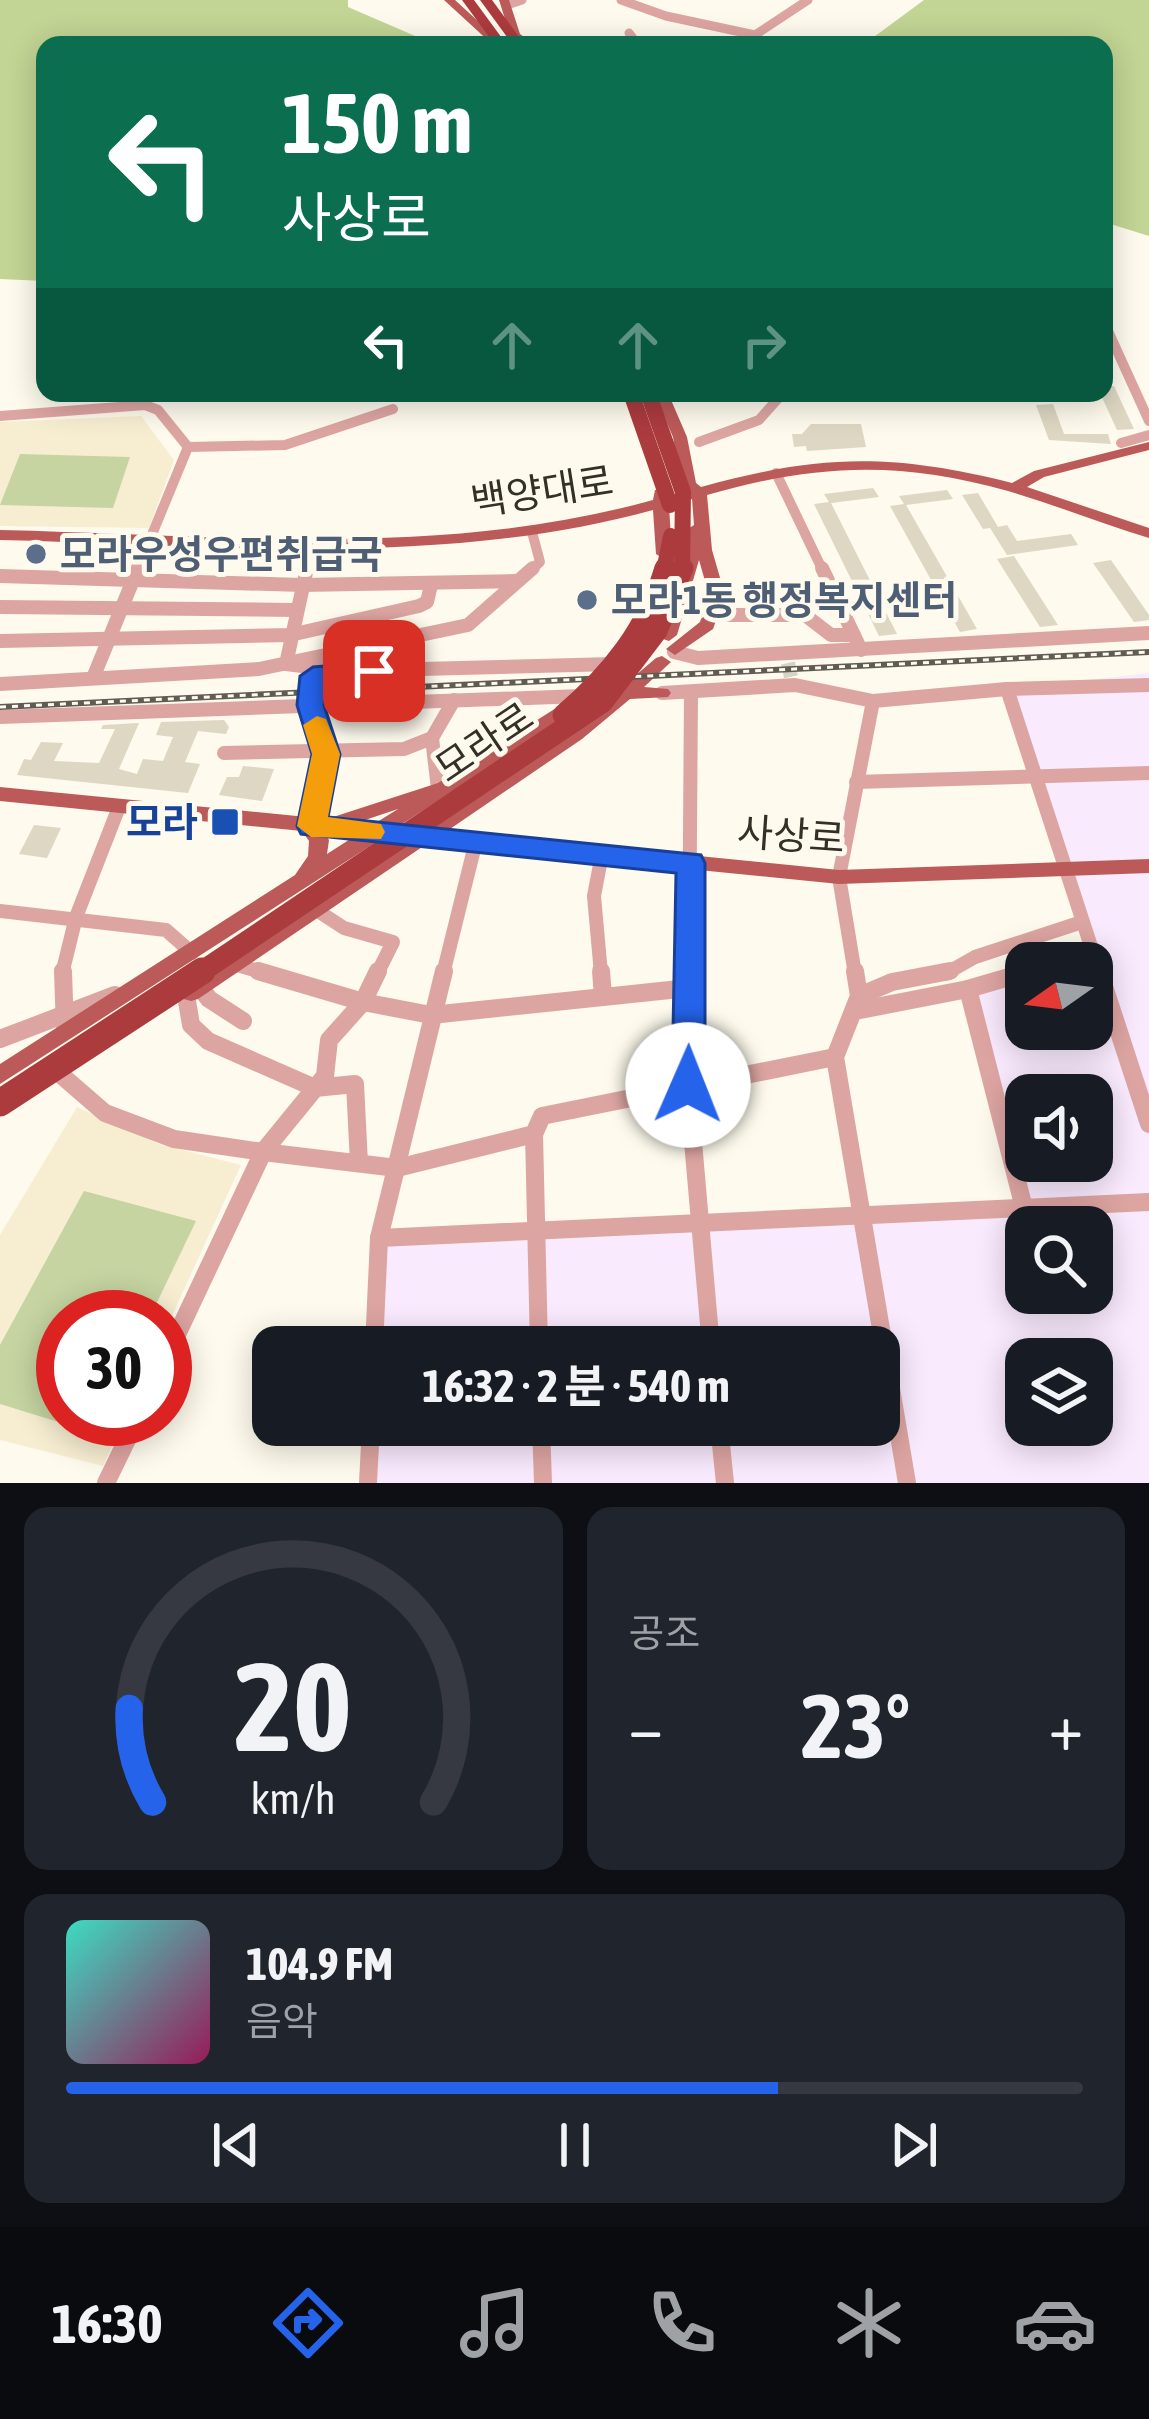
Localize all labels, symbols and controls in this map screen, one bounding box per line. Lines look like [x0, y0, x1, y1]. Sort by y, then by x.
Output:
text: 150 m [282, 75, 472, 171]
icon: left [84, 84, 240, 240]
text: 사상로 [282, 187, 431, 248]
icon: left [353, 312, 419, 378]
icon: ahead [479, 312, 545, 378]
icon: ahead [605, 312, 671, 378]
icon: right [731, 312, 797, 378]
street label: 백양대로 [468, 458, 616, 524]
place label: 모라우성우편취급국 [60, 532, 383, 576]
marker: 모라우성우편취급국 [23, 541, 49, 567]
place label: 모라1동 행정복지센터 [611, 578, 958, 622]
marker: 모라1동 행정복지센터 [574, 587, 600, 613]
pin [323, 620, 425, 722]
icon: arrive [341, 638, 407, 704]
street label: 모라로 [427, 694, 541, 790]
place label: 모라 [126, 800, 198, 844]
marker: 모라 [209, 806, 241, 838]
street label: 사상로 [736, 809, 846, 861]
north arrow [1005, 942, 1113, 1050]
map controls [1005, 942, 1113, 1446]
position arrow [625, 1022, 751, 1148]
button: sound [1005, 1074, 1113, 1182]
button: search [1005, 1206, 1113, 1314]
speed limit sign: 30 [36, 1290, 192, 1446]
button: layers [1005, 1338, 1113, 1446]
text: 16:32 · 2 분 · 540 m [422, 1360, 730, 1412]
text: 공조 [629, 1611, 700, 1655]
text: 20 [235, 1634, 352, 1777]
text: 23° [801, 1674, 910, 1777]
text: − [629, 1688, 663, 1764]
text: + [1049, 1688, 1083, 1764]
text: km/h [251, 1773, 336, 1822]
text: 104.9 FM [246, 1938, 393, 1990]
text: 음악 [246, 1999, 318, 2043]
icon: previous [203, 2112, 269, 2178]
icon: pause [542, 2112, 608, 2178]
icon: next [881, 2112, 947, 2178]
icon: directions [266, 2281, 350, 2365]
icon: music [453, 2281, 537, 2365]
icon: phone [640, 2281, 724, 2365]
icon: climate [827, 2281, 911, 2365]
icon: car [1013, 2281, 1097, 2365]
text: 16:30 [51, 2293, 163, 2354]

